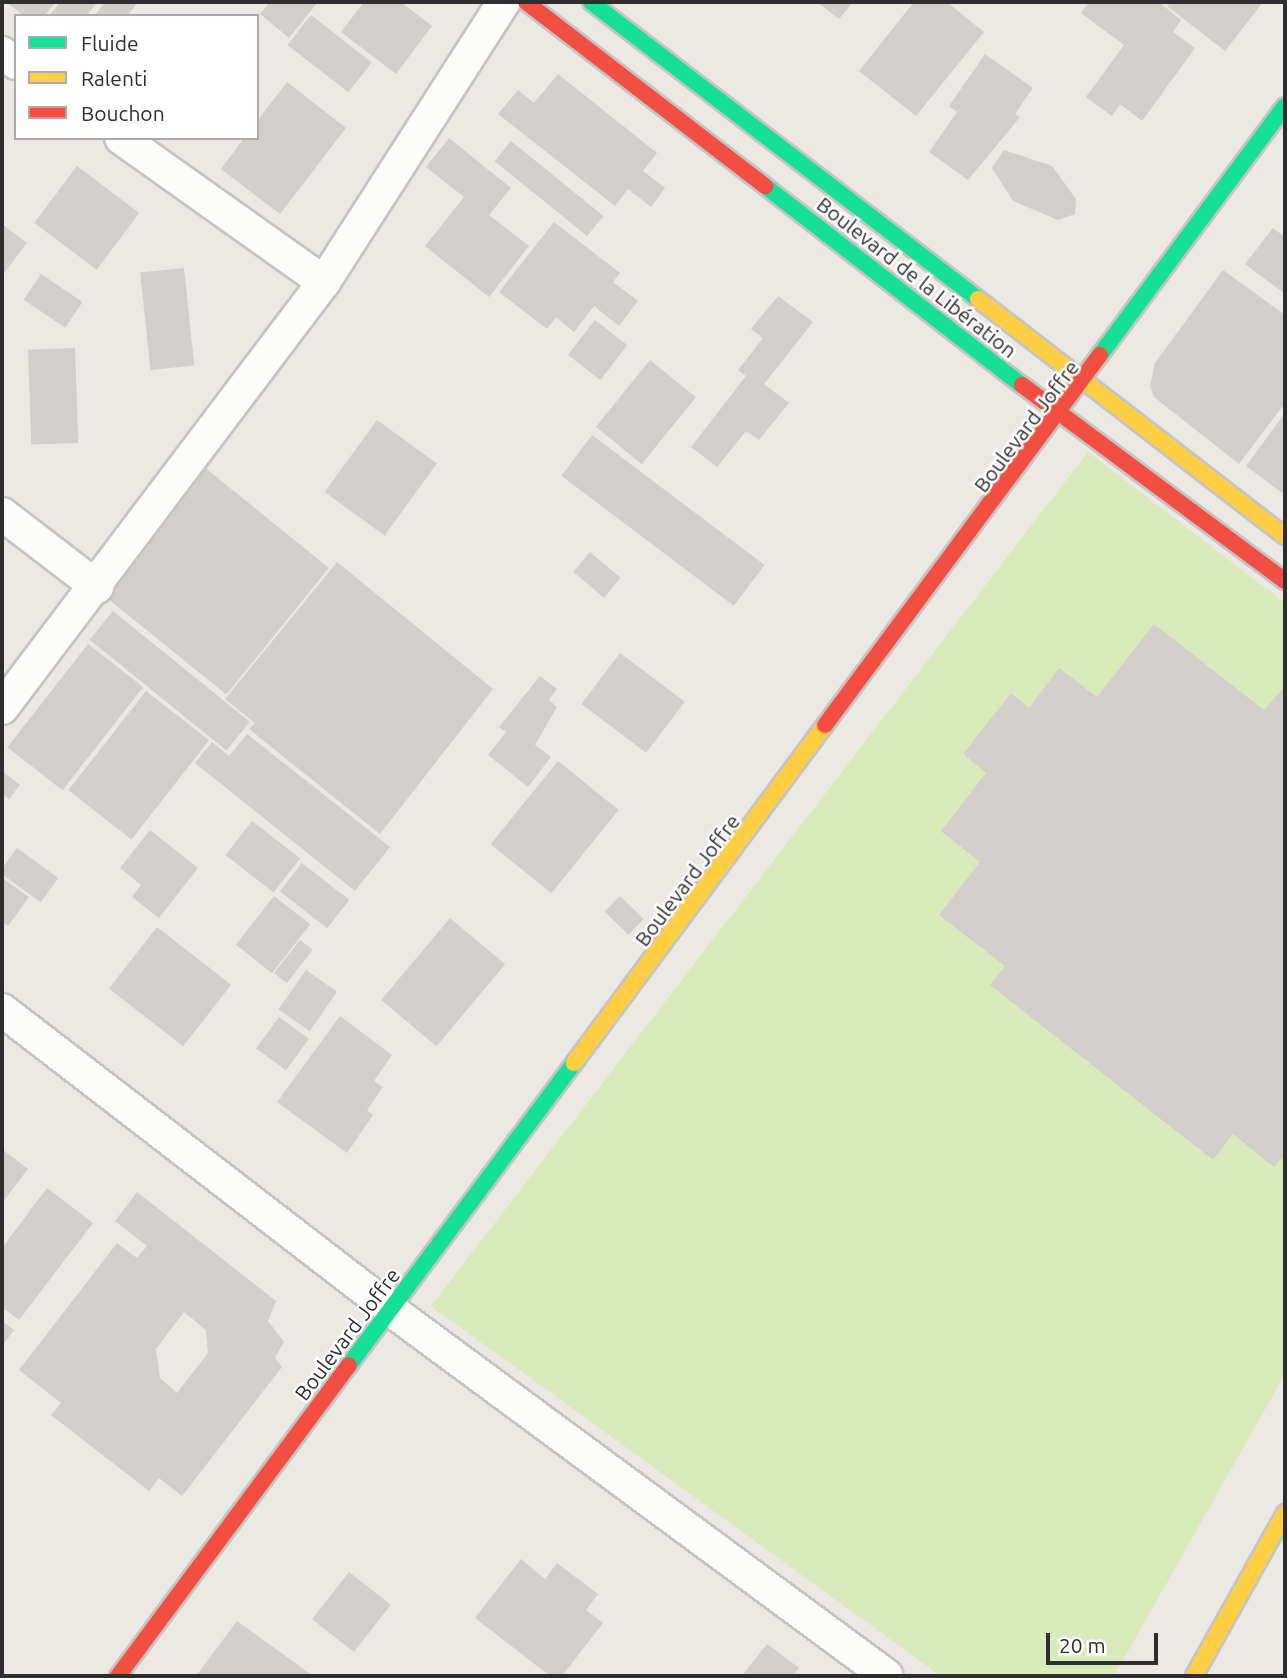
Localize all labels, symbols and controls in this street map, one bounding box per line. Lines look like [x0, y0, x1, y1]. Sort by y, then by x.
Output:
legend [14, 14, 259, 140]
text: Fluide [81, 31, 139, 55]
text: Ralenti [81, 66, 147, 90]
text: Bouchon [81, 101, 165, 125]
street label: Boulevard de la Libération [812, 191, 1022, 363]
street label: Boulevard Joffre [968, 355, 1084, 497]
street label: Boulevard Joffre [629, 809, 745, 951]
street label: Boulevard Joffre [289, 1263, 405, 1405]
scale bar [1049, 1618, 1161, 1662]
text: 20 m [1059, 1633, 1106, 1657]

